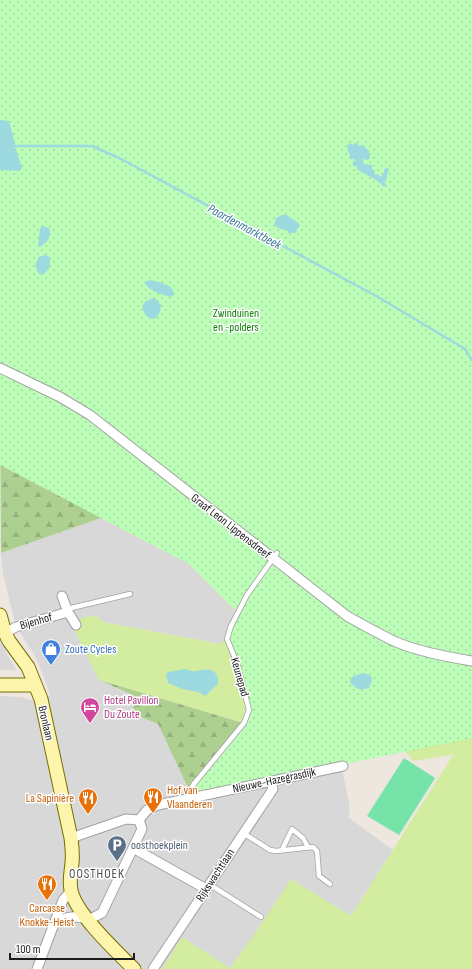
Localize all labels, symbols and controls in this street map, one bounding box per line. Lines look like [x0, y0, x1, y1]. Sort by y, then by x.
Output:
water label: Paardenmarktbeek [205, 201, 285, 254]
park label: Zwinduinen en -polders [213, 306, 259, 335]
street label: Graaf Leon Lippensdreef [188, 491, 274, 563]
street label: Bijenhof [18, 610, 55, 633]
shop icon: Zoute Cycles [40, 638, 62, 666]
place label: Zoute Cycles [65, 642, 117, 657]
street label: Keunepad [227, 656, 252, 698]
place label: Hotel Pavillon Du Zoute [104, 693, 159, 722]
hotel icon: Hotel Pavillon Du Zoute [79, 696, 101, 724]
street label: Bronlaan [34, 704, 57, 742]
street label: Nieuwe-Hazegrasdijk [231, 764, 318, 797]
place label: Hof van Vlaanderen [167, 783, 212, 812]
restaurant icon: Hof van Vlaanderen [142, 786, 164, 814]
restaurant icon: La Sapinière [77, 787, 99, 815]
place label: La Sapinière [26, 791, 74, 806]
parking icon: oosthoekplein [106, 834, 128, 862]
place label: oosthoekplein [131, 838, 188, 853]
street label: Rijkswachtlaan [193, 846, 238, 905]
district label: OOSTHOEK [69, 866, 125, 882]
restaurant icon: Carcasse Knokke-Heist [36, 873, 58, 901]
place label: Carcasse Knokke-Heist [20, 901, 75, 930]
scale bar [10, 935, 134, 961]
text: 100 m [16, 942, 41, 957]

